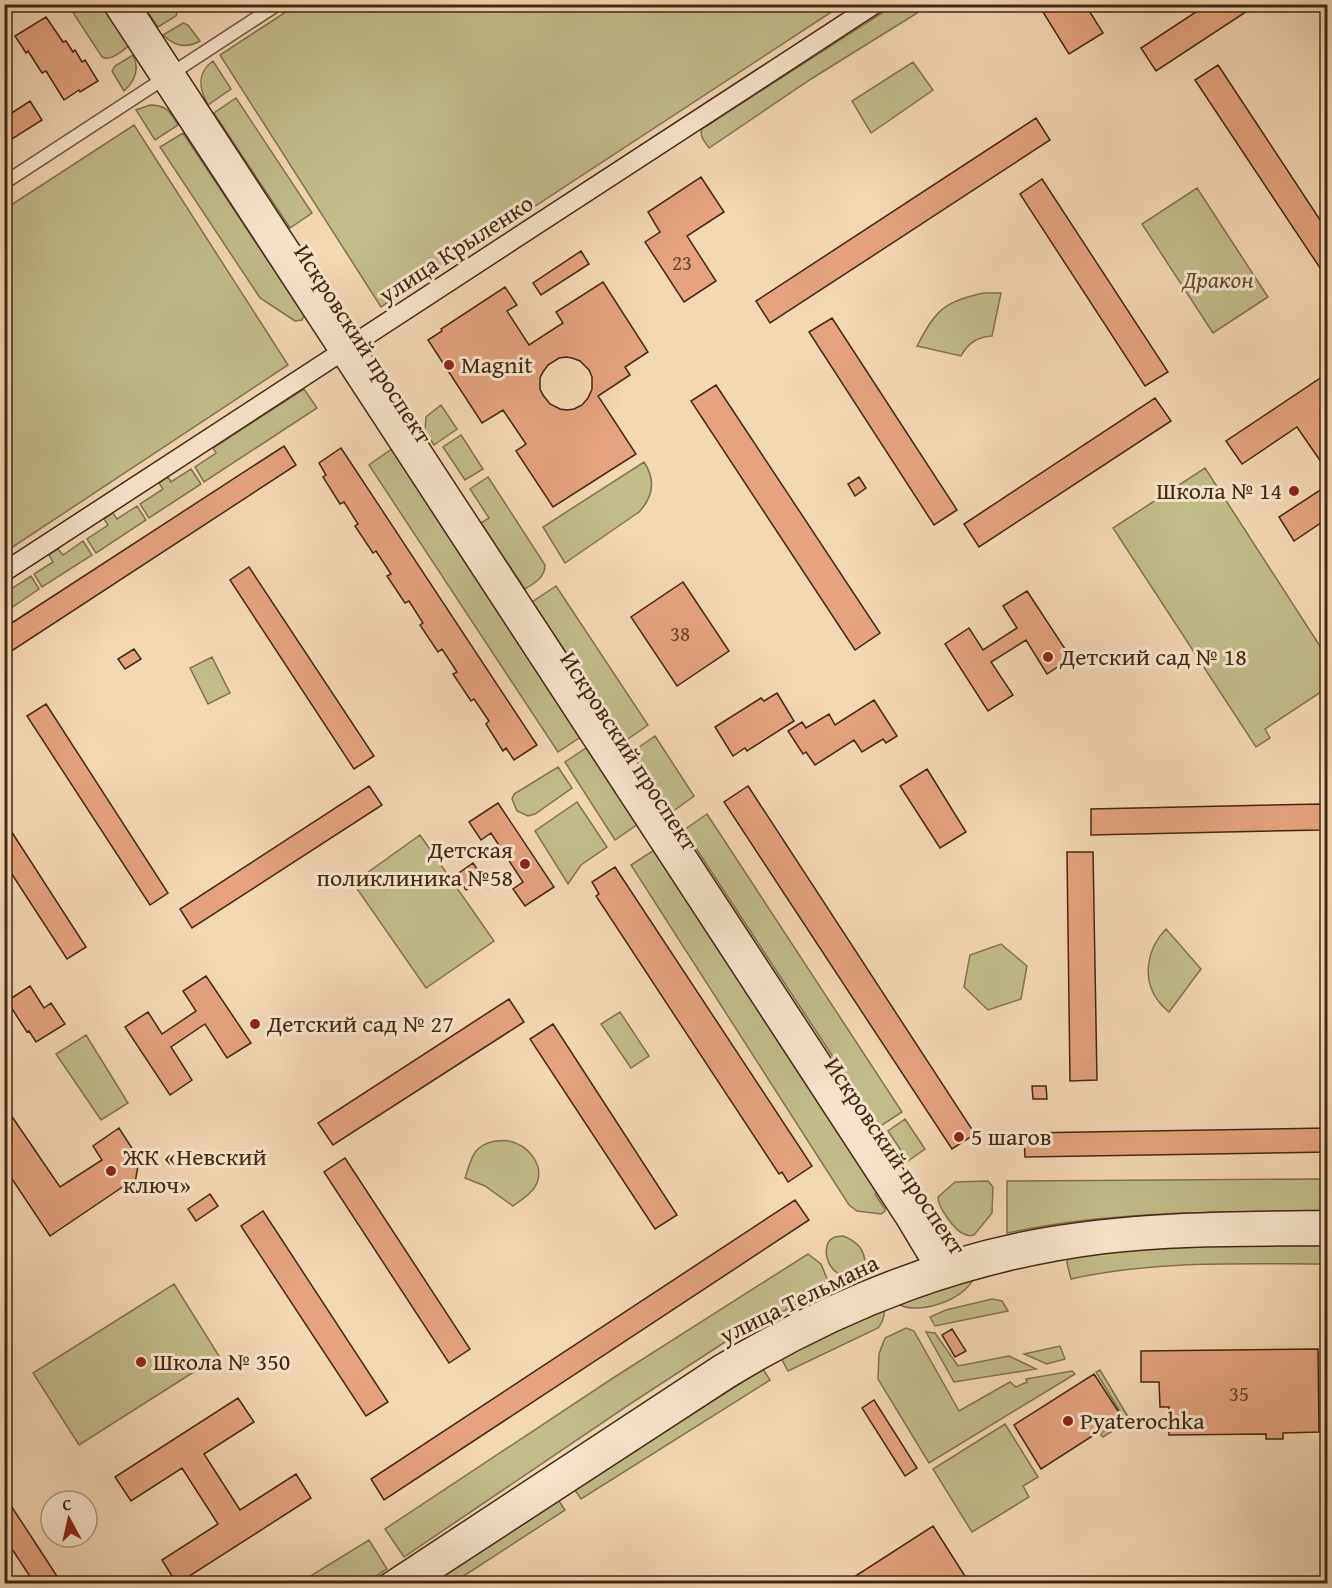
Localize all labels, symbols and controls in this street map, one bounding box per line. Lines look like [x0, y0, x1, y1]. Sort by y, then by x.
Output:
street label: улица Крыленко [371, 185, 540, 312]
street label: Искровский проспект [286, 237, 441, 451]
house number: 23 [672, 247, 692, 278]
park label: Дракон [1181, 262, 1253, 297]
place label: Magnit [461, 347, 533, 382]
marker: Magnit [442, 358, 456, 372]
place label: Школа № 14 [1156, 473, 1282, 508]
marker: Школа № 14 [1287, 484, 1301, 498]
house number: 38 [670, 618, 690, 649]
place label: Детский сад № 18 [1059, 639, 1247, 674]
street label: Искровский проспект [552, 644, 707, 858]
marker: Детский сад № 18 [1041, 650, 1055, 664]
place label: Детская поликлиника №58 [316, 832, 513, 895]
marker: Детская поликлиника №58 [518, 857, 532, 871]
place label: Детский сад № 27 [266, 1006, 454, 1041]
marker: Детский сад № 27 [248, 1017, 262, 1031]
street label: Искровский проспект [816, 1050, 975, 1262]
place label: 5 шагов [971, 1119, 1052, 1154]
marker: 5 шагов [952, 1130, 966, 1144]
place label: ЖК «Невский ключ» [122, 1139, 267, 1202]
marker: ЖК «Невский ключ» [104, 1164, 118, 1178]
street label: улица Тельмана [712, 1245, 885, 1353]
place label: Школа № 350 [153, 1344, 290, 1379]
marker: Школа № 350 [134, 1355, 148, 1369]
house number: 35 [1229, 1378, 1249, 1409]
place label: Pyaterochka [1080, 1403, 1205, 1438]
marker: Pyaterochka [1061, 1414, 1075, 1428]
north arrow [39, 1489, 99, 1549]
text: С [61, 1492, 73, 1517]

